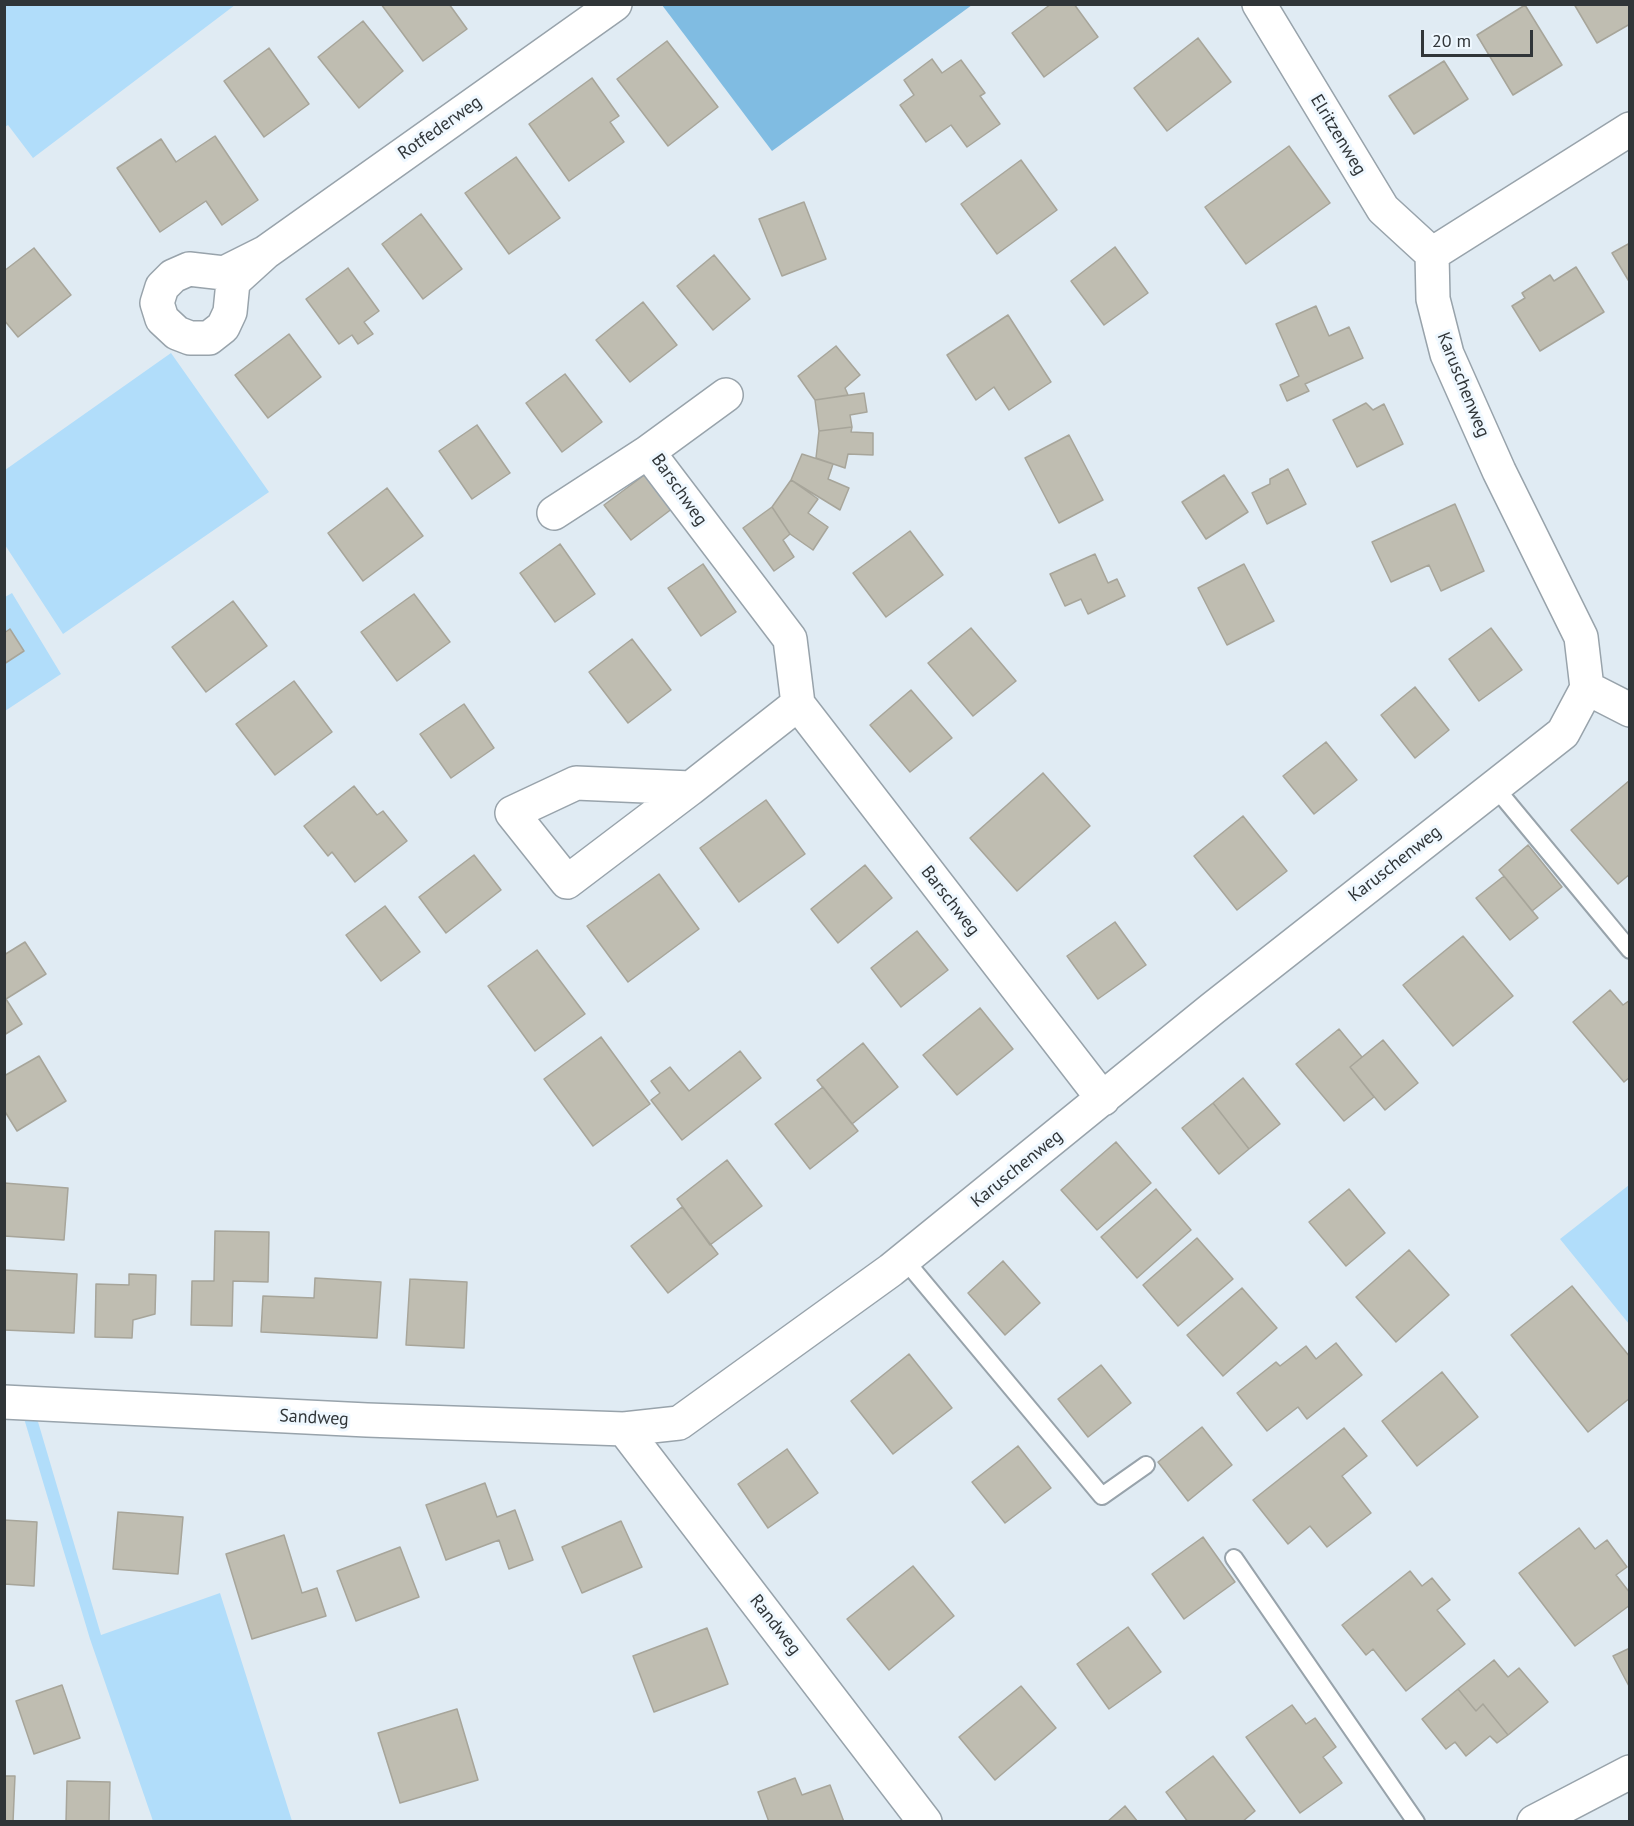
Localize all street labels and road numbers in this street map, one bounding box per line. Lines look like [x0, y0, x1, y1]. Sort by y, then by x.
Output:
street label: Rotfederweg [394, 91, 486, 165]
street label: Elritzenweg [1305, 91, 1371, 179]
street label: Karuschenweg [1432, 329, 1494, 441]
street label: Barschweg [646, 450, 712, 530]
street label: Karuschenweg [1344, 821, 1446, 907]
street label: Barschweg [916, 862, 984, 940]
street label: Karuschenweg [967, 1126, 1067, 1212]
street label: Sandweg [279, 1405, 349, 1431]
street label: Randweg [745, 1591, 805, 1659]

